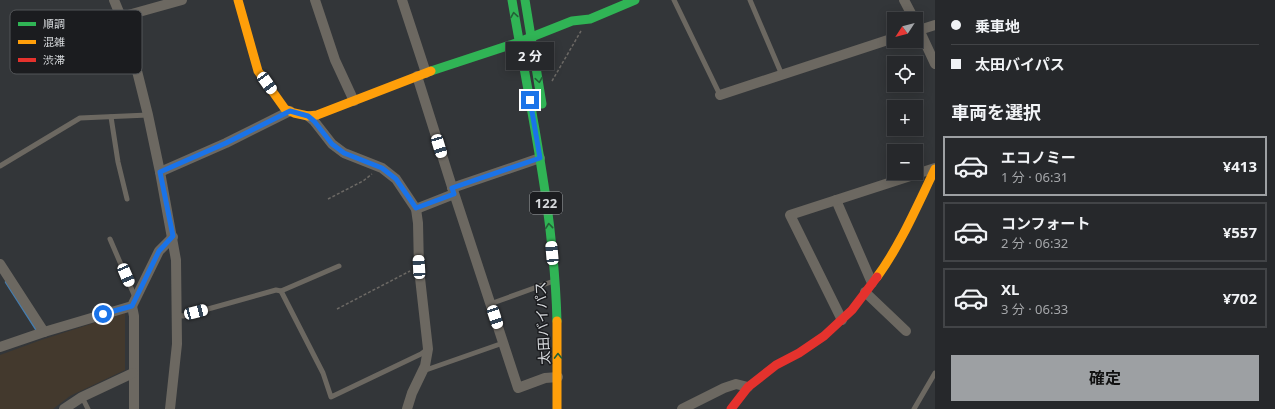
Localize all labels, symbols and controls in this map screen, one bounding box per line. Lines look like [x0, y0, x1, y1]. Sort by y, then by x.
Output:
legend [10, 10, 142, 74]
one-way arrow [511, 12, 519, 18]
north arrow [887, 12, 923, 48]
map controls [887, 12, 923, 180]
text: 順調 [43, 16, 65, 31]
text: 乗車地 [975, 16, 1020, 36]
text: 混雑 [43, 34, 65, 49]
callout: 2 分 [506, 42, 554, 70]
text: 2 分 [518, 47, 542, 65]
text: 渋滞 [43, 52, 65, 67]
text: 太田バイパス [975, 54, 1065, 74]
button: locate [887, 56, 923, 92]
car [255, 70, 279, 96]
one-way arrow [534, 77, 542, 83]
route end [521, 91, 539, 109]
button: + [887, 100, 923, 136]
text: 車両を選択 [951, 100, 1041, 124]
car [430, 133, 448, 159]
button: − [887, 144, 923, 180]
text: エコノミー [1001, 147, 1076, 167]
icon: car [953, 148, 989, 184]
text: ¥413 [1223, 156, 1257, 176]
text: 1 分 · 06:31 [1001, 168, 1068, 186]
road number: 122 [530, 192, 562, 214]
text: コンフォート [1001, 213, 1091, 233]
icon: car [953, 214, 989, 250]
text: ¥557 [1223, 222, 1257, 242]
one-way arrow [545, 223, 554, 229]
text: 2 分 · 06:32 [1001, 234, 1068, 252]
car [545, 241, 559, 265]
car [412, 255, 426, 279]
car [116, 262, 136, 288]
text: XL [1001, 279, 1019, 299]
icon: car [953, 280, 989, 316]
street label: 太田バイパス [530, 281, 554, 365]
text: ¥702 [1223, 288, 1257, 308]
text: 3 分 · 06:33 [1001, 300, 1068, 318]
car [183, 303, 209, 321]
car [486, 304, 504, 330]
route start [94, 305, 112, 323]
one-way arrow [554, 353, 562, 359]
button: 確定 [951, 355, 1259, 401]

